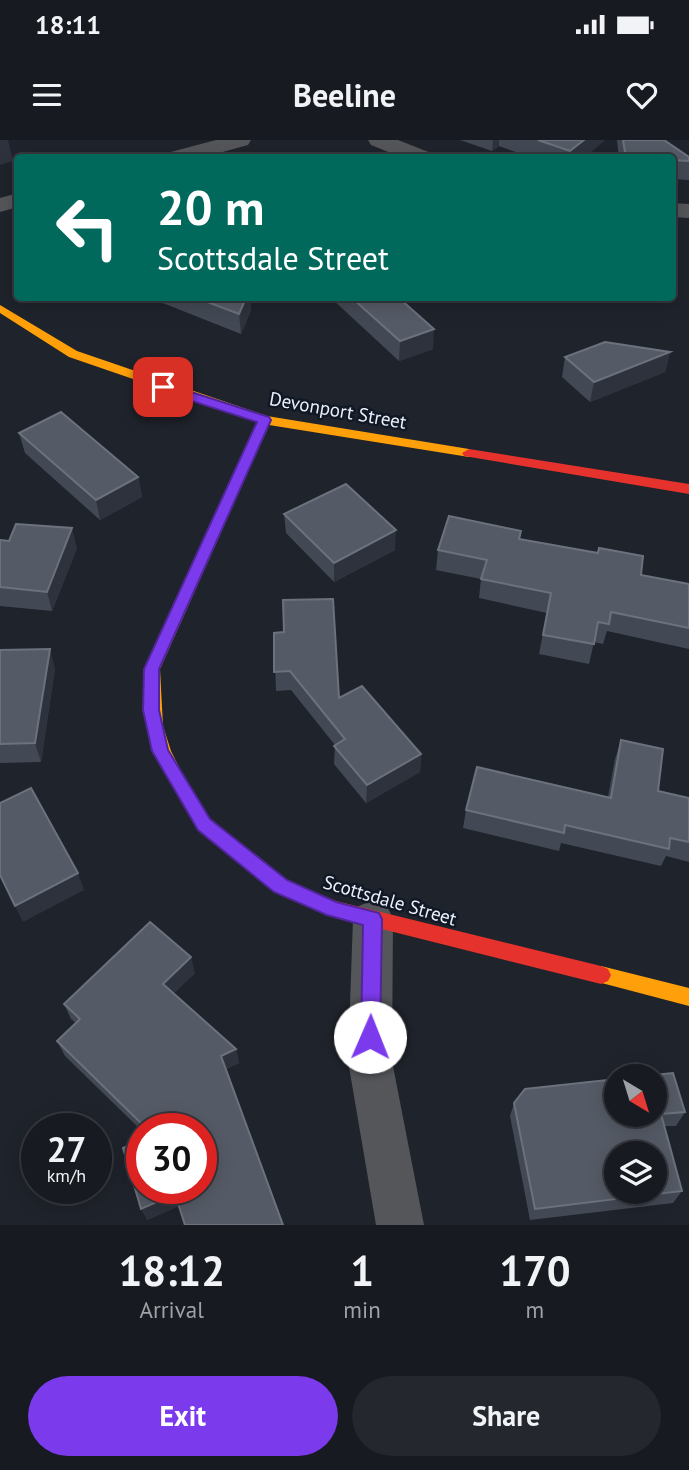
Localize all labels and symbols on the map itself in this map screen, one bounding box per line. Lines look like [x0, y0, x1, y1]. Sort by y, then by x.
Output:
pin [133, 357, 193, 417]
street label: Devonport Street [268, 386, 409, 434]
street label: Scottsdale Street [320, 869, 460, 931]
position arrow [333, 1000, 407, 1074]
north arrow [604, 1064, 667, 1127]
speed limit sign: 30 [126, 1113, 217, 1204]

